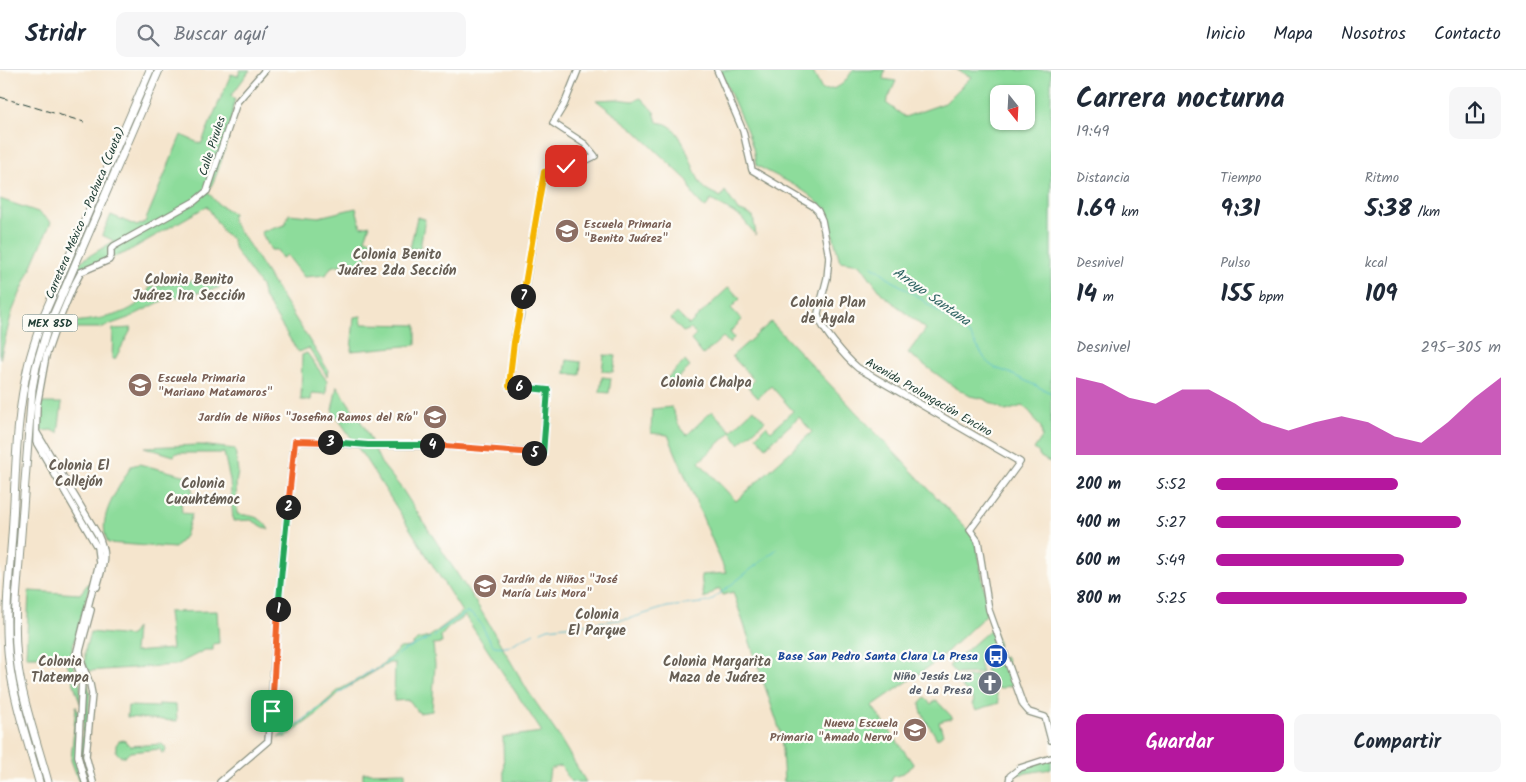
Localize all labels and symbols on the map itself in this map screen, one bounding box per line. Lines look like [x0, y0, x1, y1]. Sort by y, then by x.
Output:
north arrow [990, 85, 1035, 130]
street label: Calle Pirules [194, 114, 231, 178]
street label: Carretera México - Pachuca (Cuota) [41, 124, 130, 302]
pin [545, 145, 587, 187]
place label: Escuela Primaria "Benito Juárez" [584, 215, 671, 248]
school or university icon: Escuela Primaria "Benito Juárez" [554, 218, 580, 244]
district label: Colonia Benito Juárez 2da Sección [337, 244, 457, 282]
water label: Arroyo Santana [888, 262, 976, 332]
district label: Colonia Benito Juárez 1ra Sección [133, 269, 246, 307]
pin: 7 [510, 284, 536, 308]
district label: Colonia Plan de Ayala [790, 292, 866, 330]
road number: MEX 85D [22, 314, 78, 332]
street label: Avenida Prolongación Encino [862, 353, 996, 442]
place label: Escuela Primaria "Mariano Matamoros" [158, 369, 273, 402]
school or university icon: Escuela Primaria "Mariano Matamoros" [127, 372, 153, 398]
district label: Colonia Chalpa [660, 372, 752, 394]
pin: 6 [506, 374, 532, 400]
school or university icon: Jardín de Niños "Josefina Ramos del Río" [422, 404, 448, 430]
place label: Jardín de Niños "Josefina Ramos del Río" [198, 408, 418, 427]
pin: 3 [318, 430, 342, 454]
pin: 4 [420, 432, 444, 458]
pin: 5 [522, 440, 546, 466]
district label: Colonia El Callejón [49, 455, 110, 493]
district label: Colonia Cuauhtémoc [166, 473, 240, 511]
pin: 2 [276, 494, 300, 520]
place label: Jardín de Niños "José María Luis Mora" [502, 570, 618, 603]
school or university icon: Jardín de Niños "José María Luis Mora" [472, 573, 498, 599]
pin: 1 [266, 596, 290, 622]
district label: Colonia El Parque [568, 604, 626, 642]
bus stop icon: Base San Pedro Santa Clara La Presa [983, 643, 1009, 669]
place label: Base San Pedro Santa Clara La Presa [778, 647, 978, 666]
district label: Colonia Tlatempa [31, 651, 89, 689]
district label: Colonia Margarita Maza de Juárez [663, 651, 771, 689]
place label: Niño Jesús Luz de La Presa [893, 667, 972, 700]
church icon: Niño Jesús Luz de La Presa [977, 670, 1003, 696]
pin [251, 690, 293, 732]
place label: Nueva Escuela Primaria "Amado Nervo" [770, 714, 898, 747]
school or university icon: Nueva Escuela Primaria "Amado Nervo" [902, 717, 928, 743]

